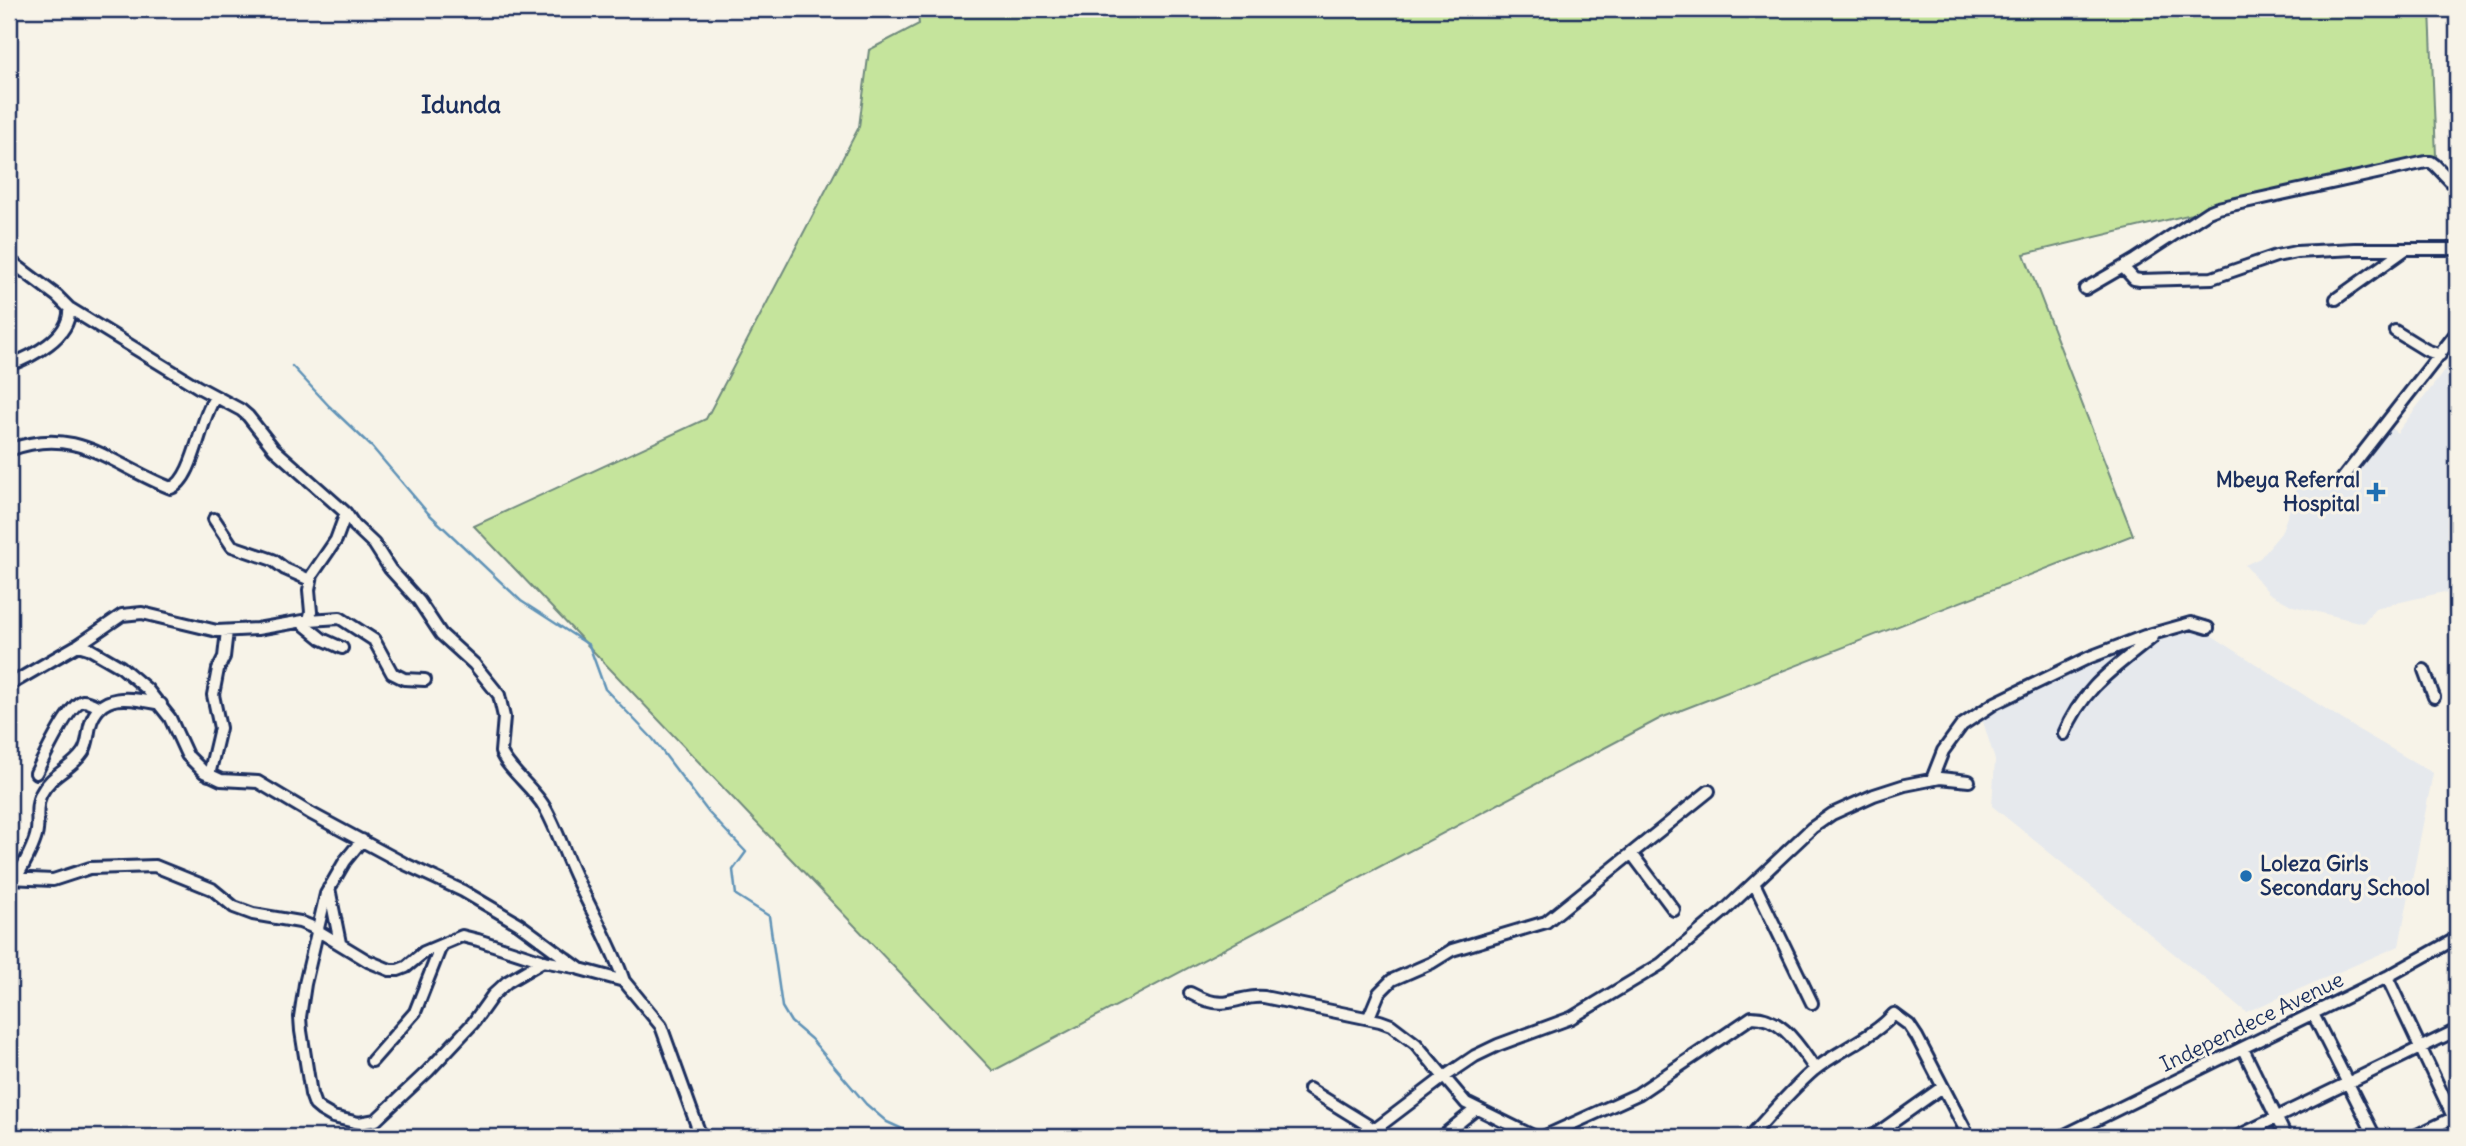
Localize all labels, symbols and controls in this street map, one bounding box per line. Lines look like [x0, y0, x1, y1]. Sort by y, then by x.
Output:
district label: Idunda [421, 89, 501, 119]
place label: Mbeya Referral Hospital [2216, 466, 2360, 517]
marker: Mbeya Referral Hospital [2366, 482, 2386, 502]
place label: Loleza Girls Secondary School [2260, 850, 2430, 901]
marker: Loleza Girls Secondary School [2238, 868, 2254, 884]
street label: Independece Avenue [2156, 965, 2348, 1078]

